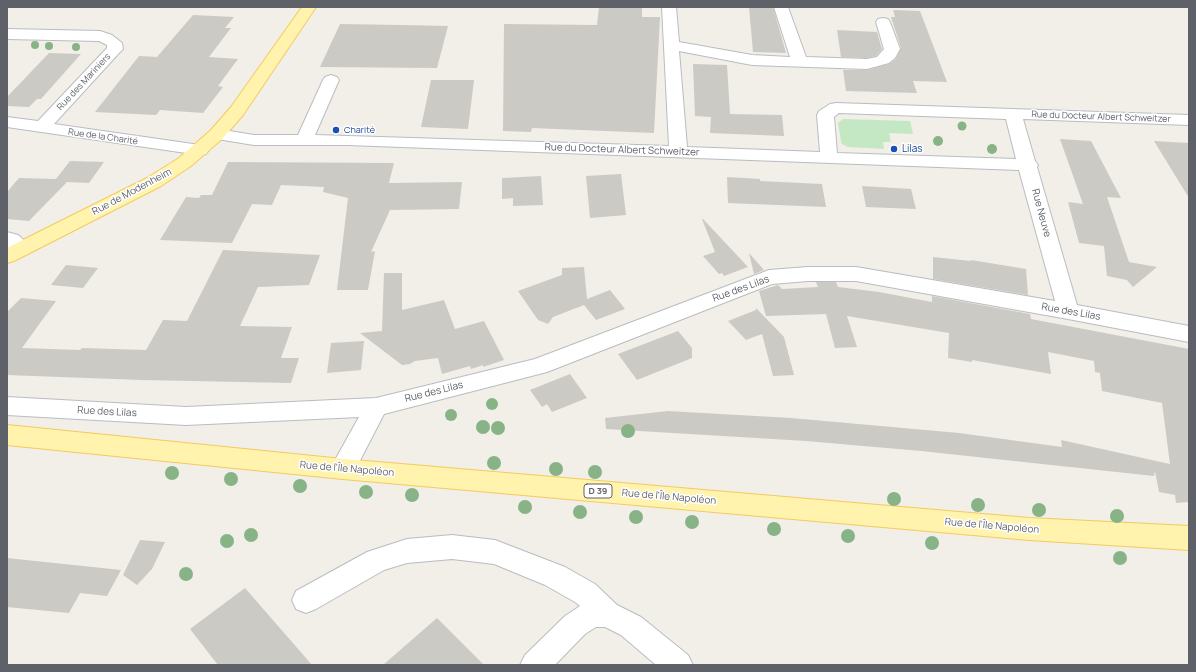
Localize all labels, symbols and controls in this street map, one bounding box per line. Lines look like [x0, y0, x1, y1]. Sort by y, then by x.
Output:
street label: Rue des Mariniers [55, 51, 113, 113]
street label: Rue du Docteur Albert Schweitzer [1031, 109, 1171, 125]
marker: Charité [331, 125, 341, 135]
place label: Charité [344, 125, 375, 135]
street label: Rue de la Charité [67, 127, 139, 147]
street label: Rue du Docteur Albert Schweitzer [544, 141, 700, 159]
place label: Lilas [902, 143, 923, 155]
marker: Lilas [889, 144, 899, 154]
street label: Rue de Modenheim [90, 166, 174, 218]
street label: Rue Neuve [1029, 188, 1053, 238]
street label: Rue des Lilas [711, 273, 771, 305]
street label: Rue des Lilas [1041, 301, 1101, 323]
street label: Rue des Lilas [404, 379, 464, 405]
street label: Rue des Lilas [77, 404, 137, 420]
street label: Rue de l'Île Napoléon [299, 459, 395, 479]
road number: D 39 [584, 484, 612, 498]
street label: Rue de l'Île Napoléon [621, 487, 717, 507]
street label: Rue de l'Île Napoléon [944, 516, 1040, 536]

